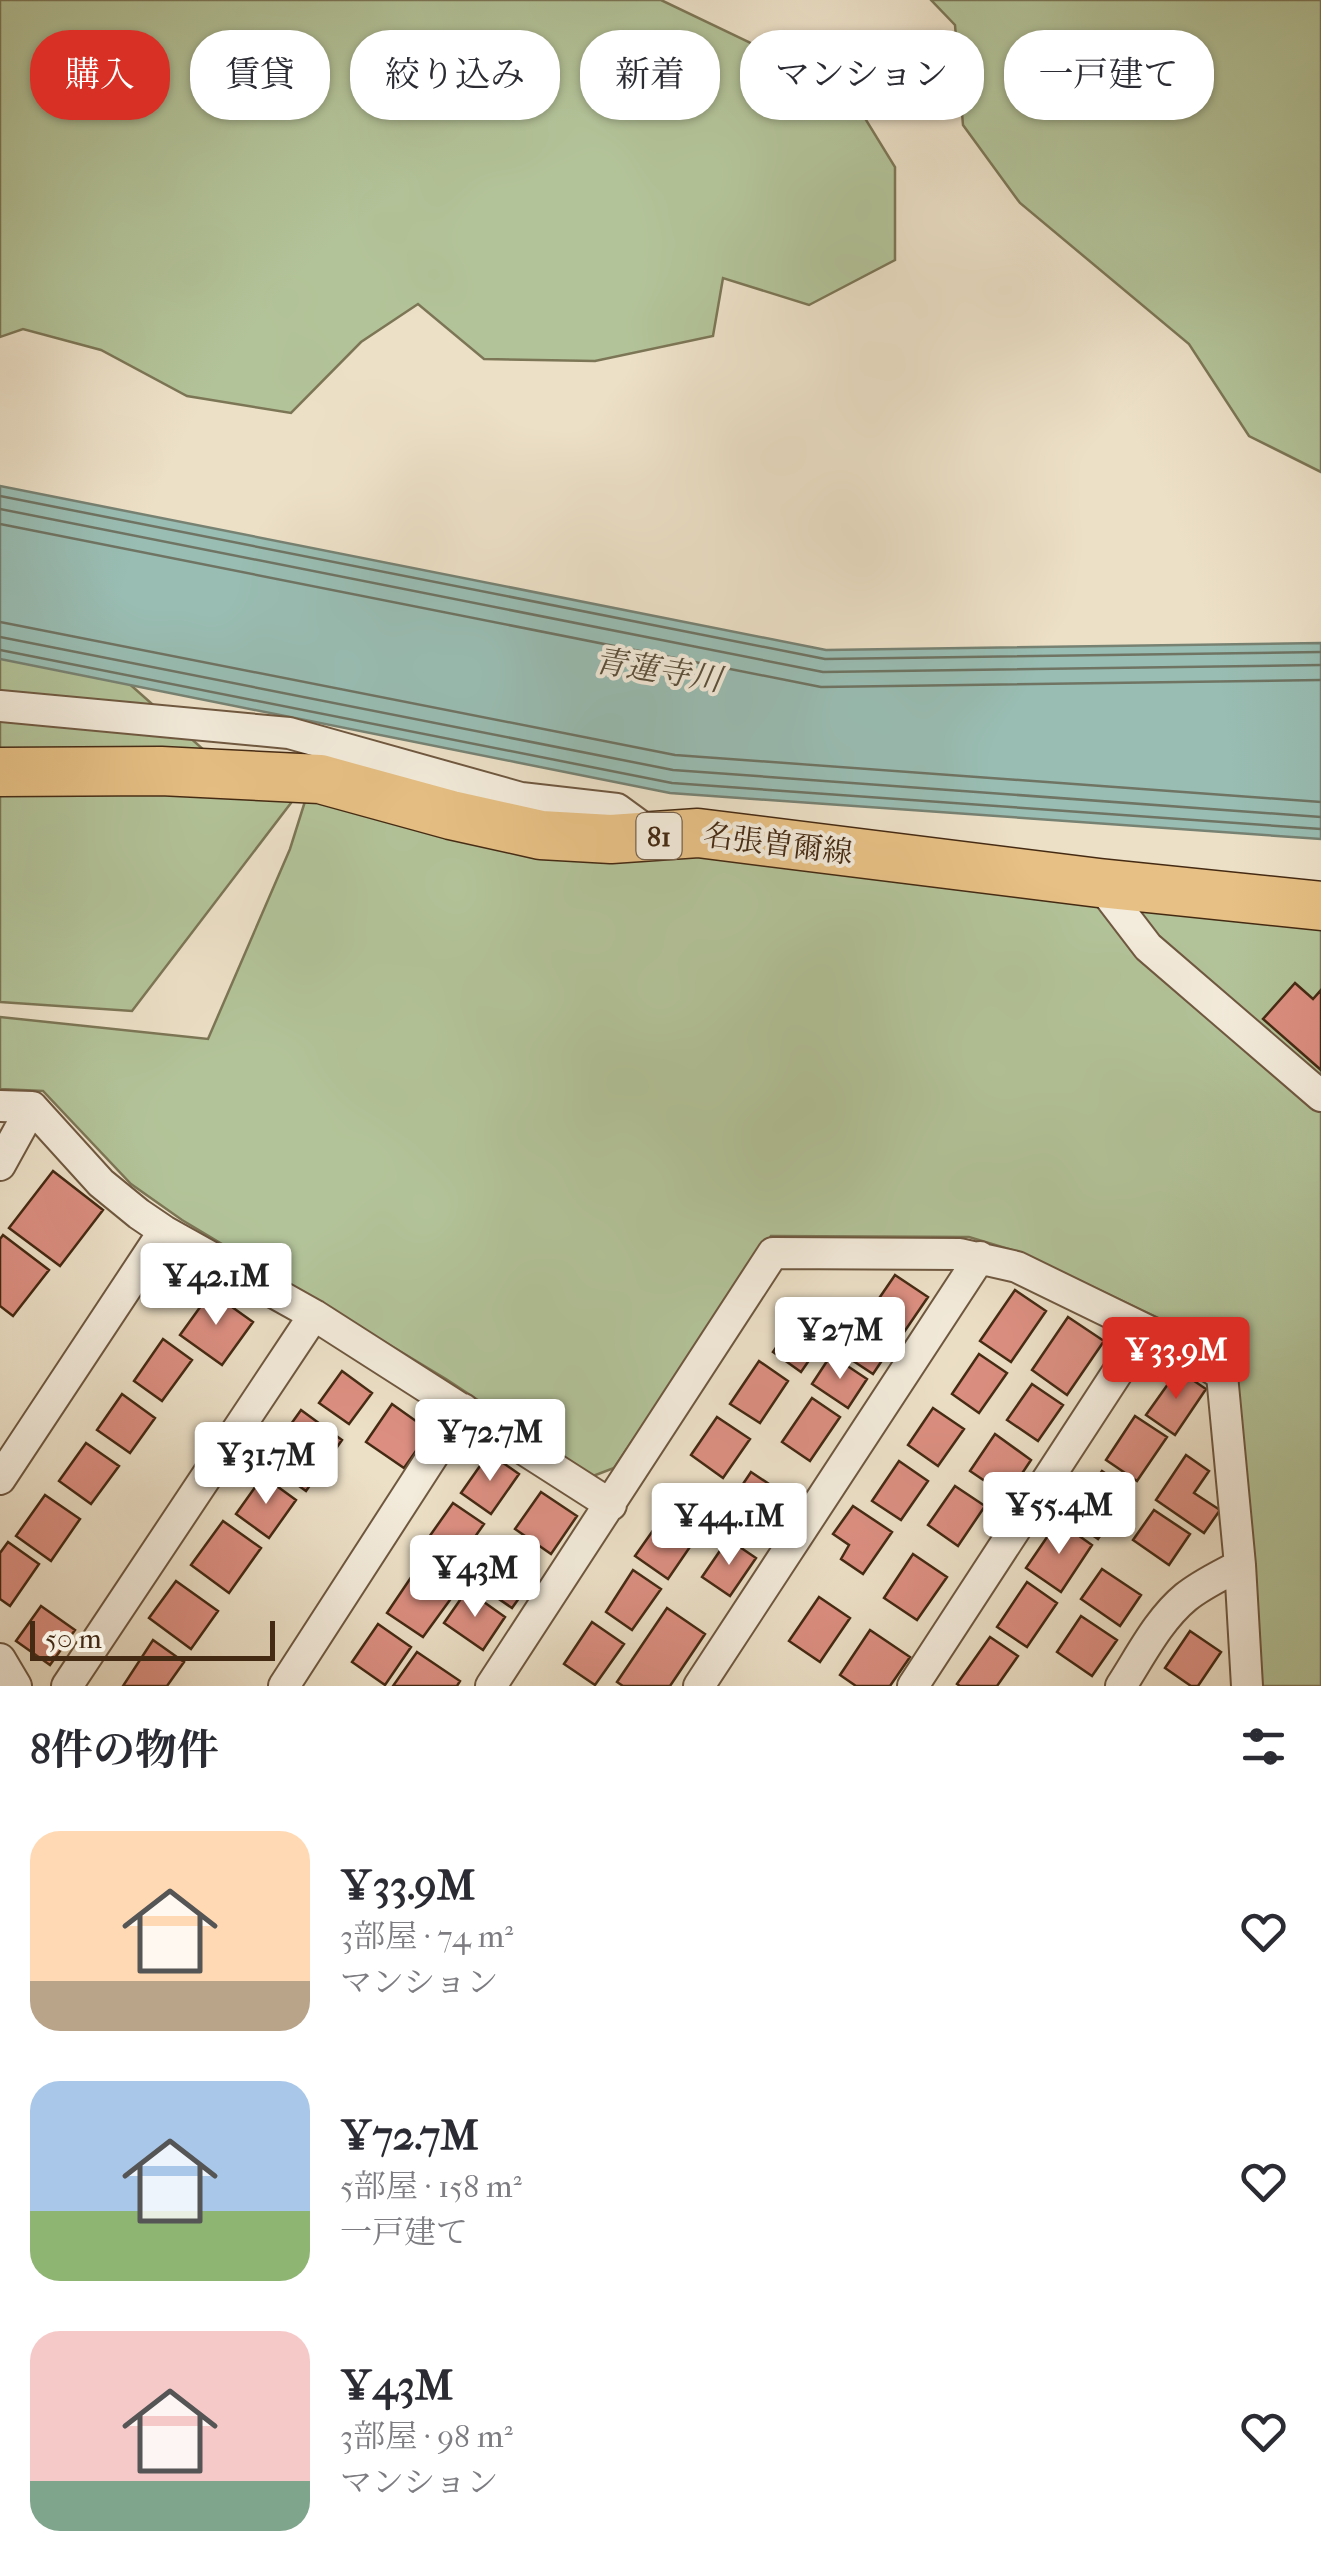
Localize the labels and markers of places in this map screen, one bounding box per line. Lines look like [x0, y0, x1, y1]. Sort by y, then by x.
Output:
pin: ¥42.1M [135, 1243, 297, 1328]
pin: ¥27M [781, 1297, 899, 1382]
pin: ¥33.9M [1095, 1317, 1257, 1402]
pin: ¥72.7M [409, 1399, 571, 1484]
pin: ¥31.7M [185, 1422, 347, 1507]
pin: ¥55.4M [978, 1472, 1140, 1557]
pin: ¥44.1M [648, 1483, 810, 1568]
pin: ¥43M [416, 1535, 534, 1620]

